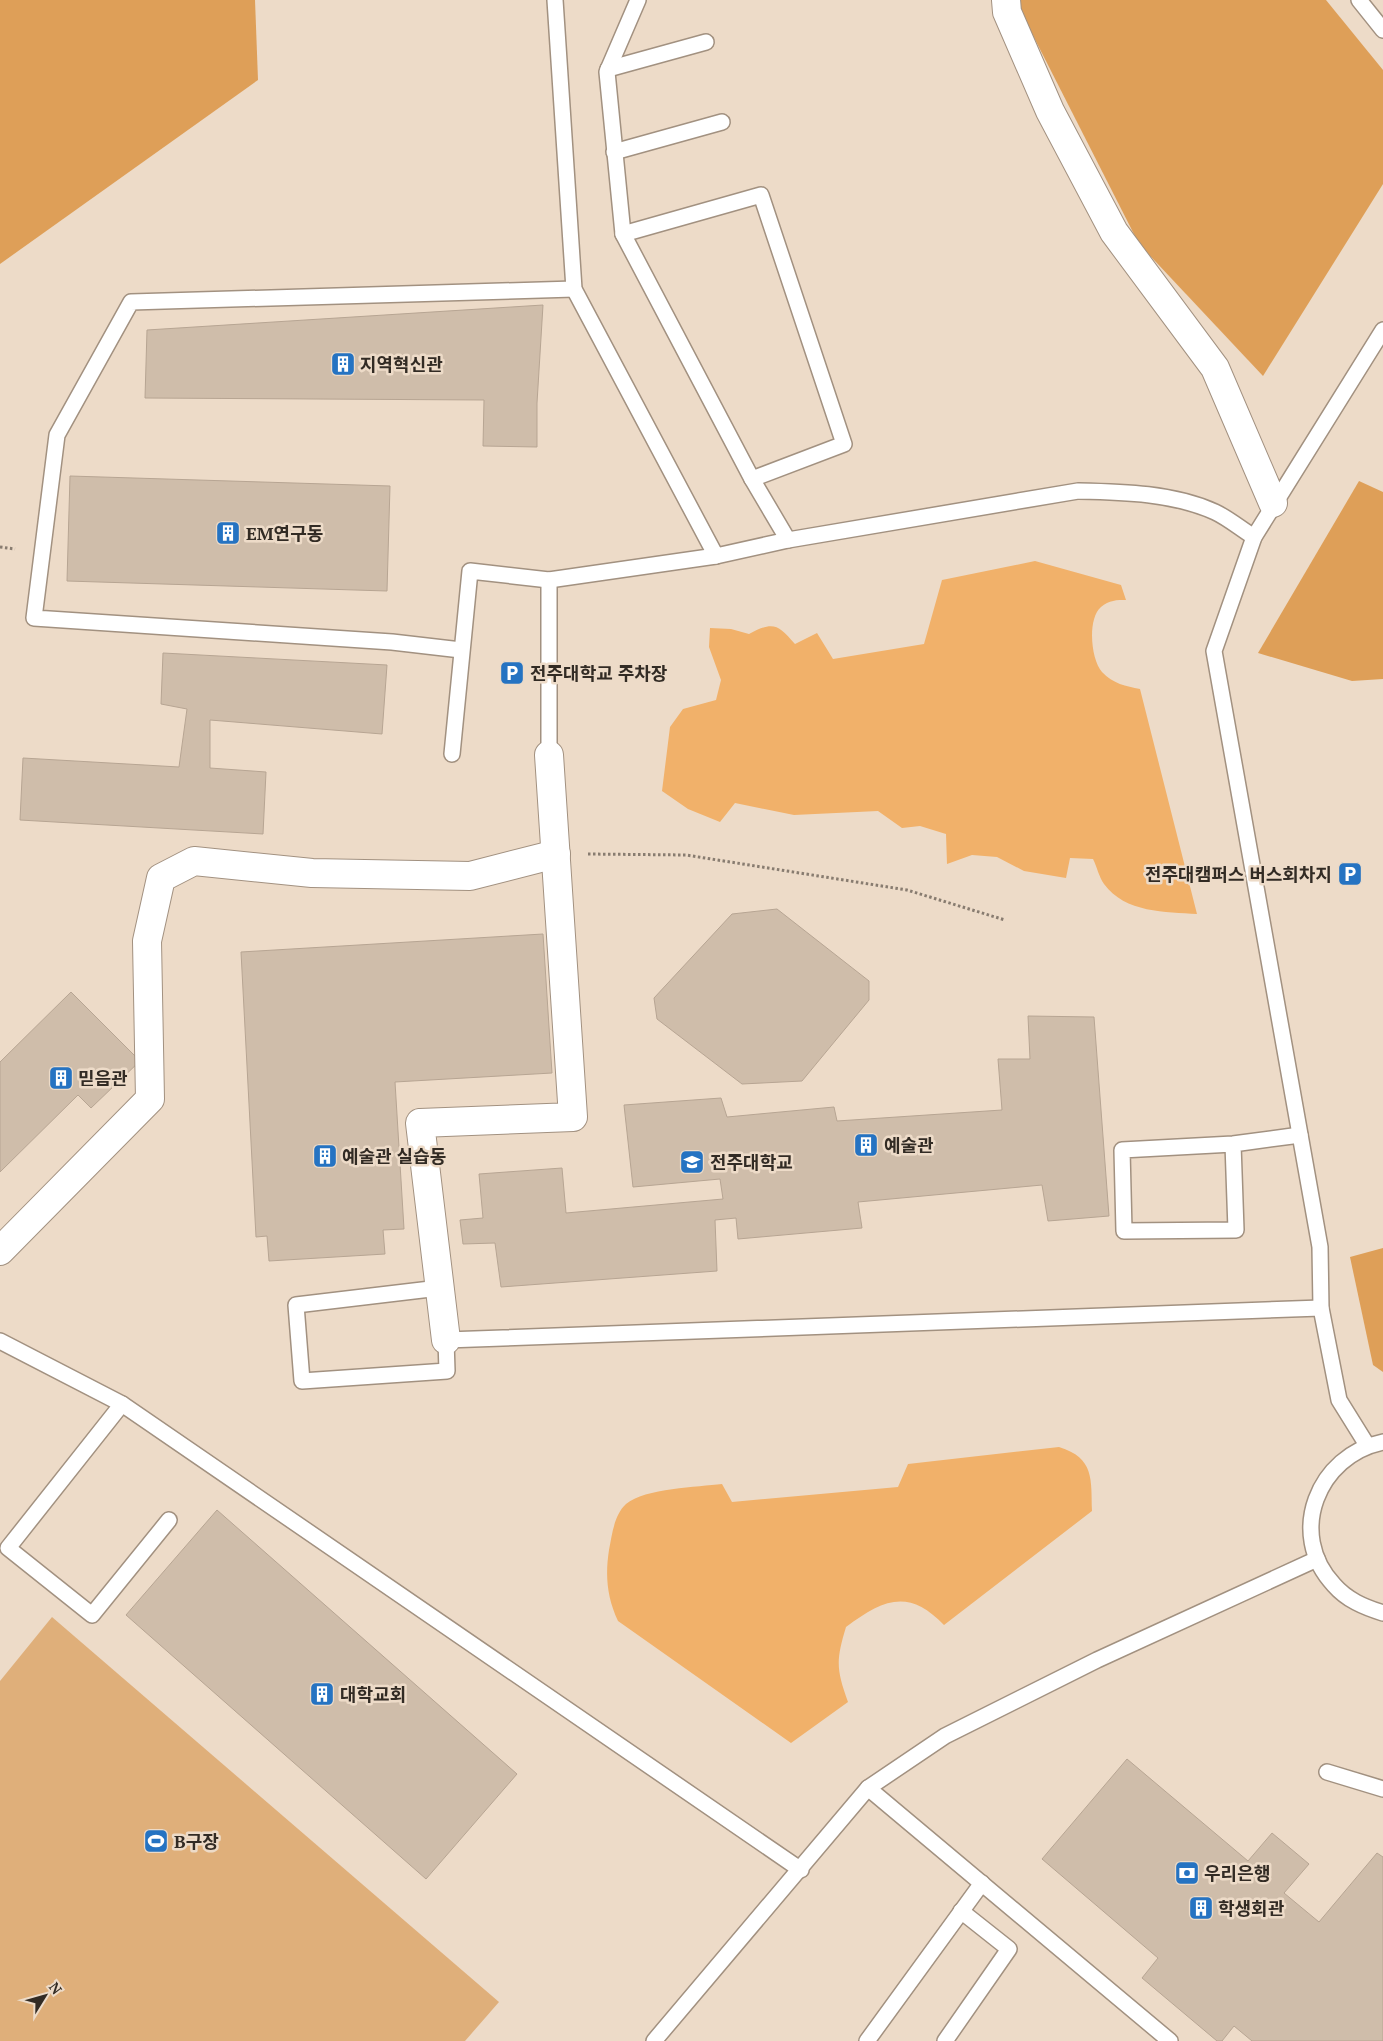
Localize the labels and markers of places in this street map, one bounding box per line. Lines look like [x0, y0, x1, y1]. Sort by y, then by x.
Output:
building icon: 지역혁신관 [330, 351, 356, 377]
place label: 지역혁신관 [360, 352, 443, 376]
building icon: EM연구동 [215, 520, 241, 546]
place label: EM연구동 [246, 521, 323, 545]
parking icon: 전주대학교 주차장 [499, 660, 525, 686]
place label: 전주대학교 주차장 [530, 661, 668, 685]
parking icon: 전주대캠퍼스 버스회차지 [1337, 861, 1363, 887]
place label: 전주대캠퍼스 버스회차지 [1145, 862, 1332, 886]
building icon: 믿음관 [48, 1065, 74, 1091]
place label: 믿음관 [78, 1066, 128, 1090]
building icon: 예술관 [853, 1132, 879, 1158]
place label: 예술관 [884, 1133, 934, 1157]
building icon: 예술관 실습동 [312, 1143, 338, 1169]
place label: 예술관 실습동 [342, 1144, 446, 1168]
school or university icon: 전주대학교 [679, 1149, 705, 1175]
place label: 전주대학교 [710, 1150, 793, 1174]
building icon: 대학교회 [309, 1681, 335, 1707]
place label: 대학교회 [340, 1682, 406, 1706]
sports icon: B구장 [143, 1828, 169, 1854]
place label: B구장 [174, 1829, 219, 1853]
bank icon: 우리은행 [1174, 1860, 1200, 1886]
place label: 우리은행 [1204, 1861, 1270, 1885]
building icon: 학생회관 [1188, 1895, 1214, 1921]
place label: 학생회관 [1218, 1896, 1285, 1920]

